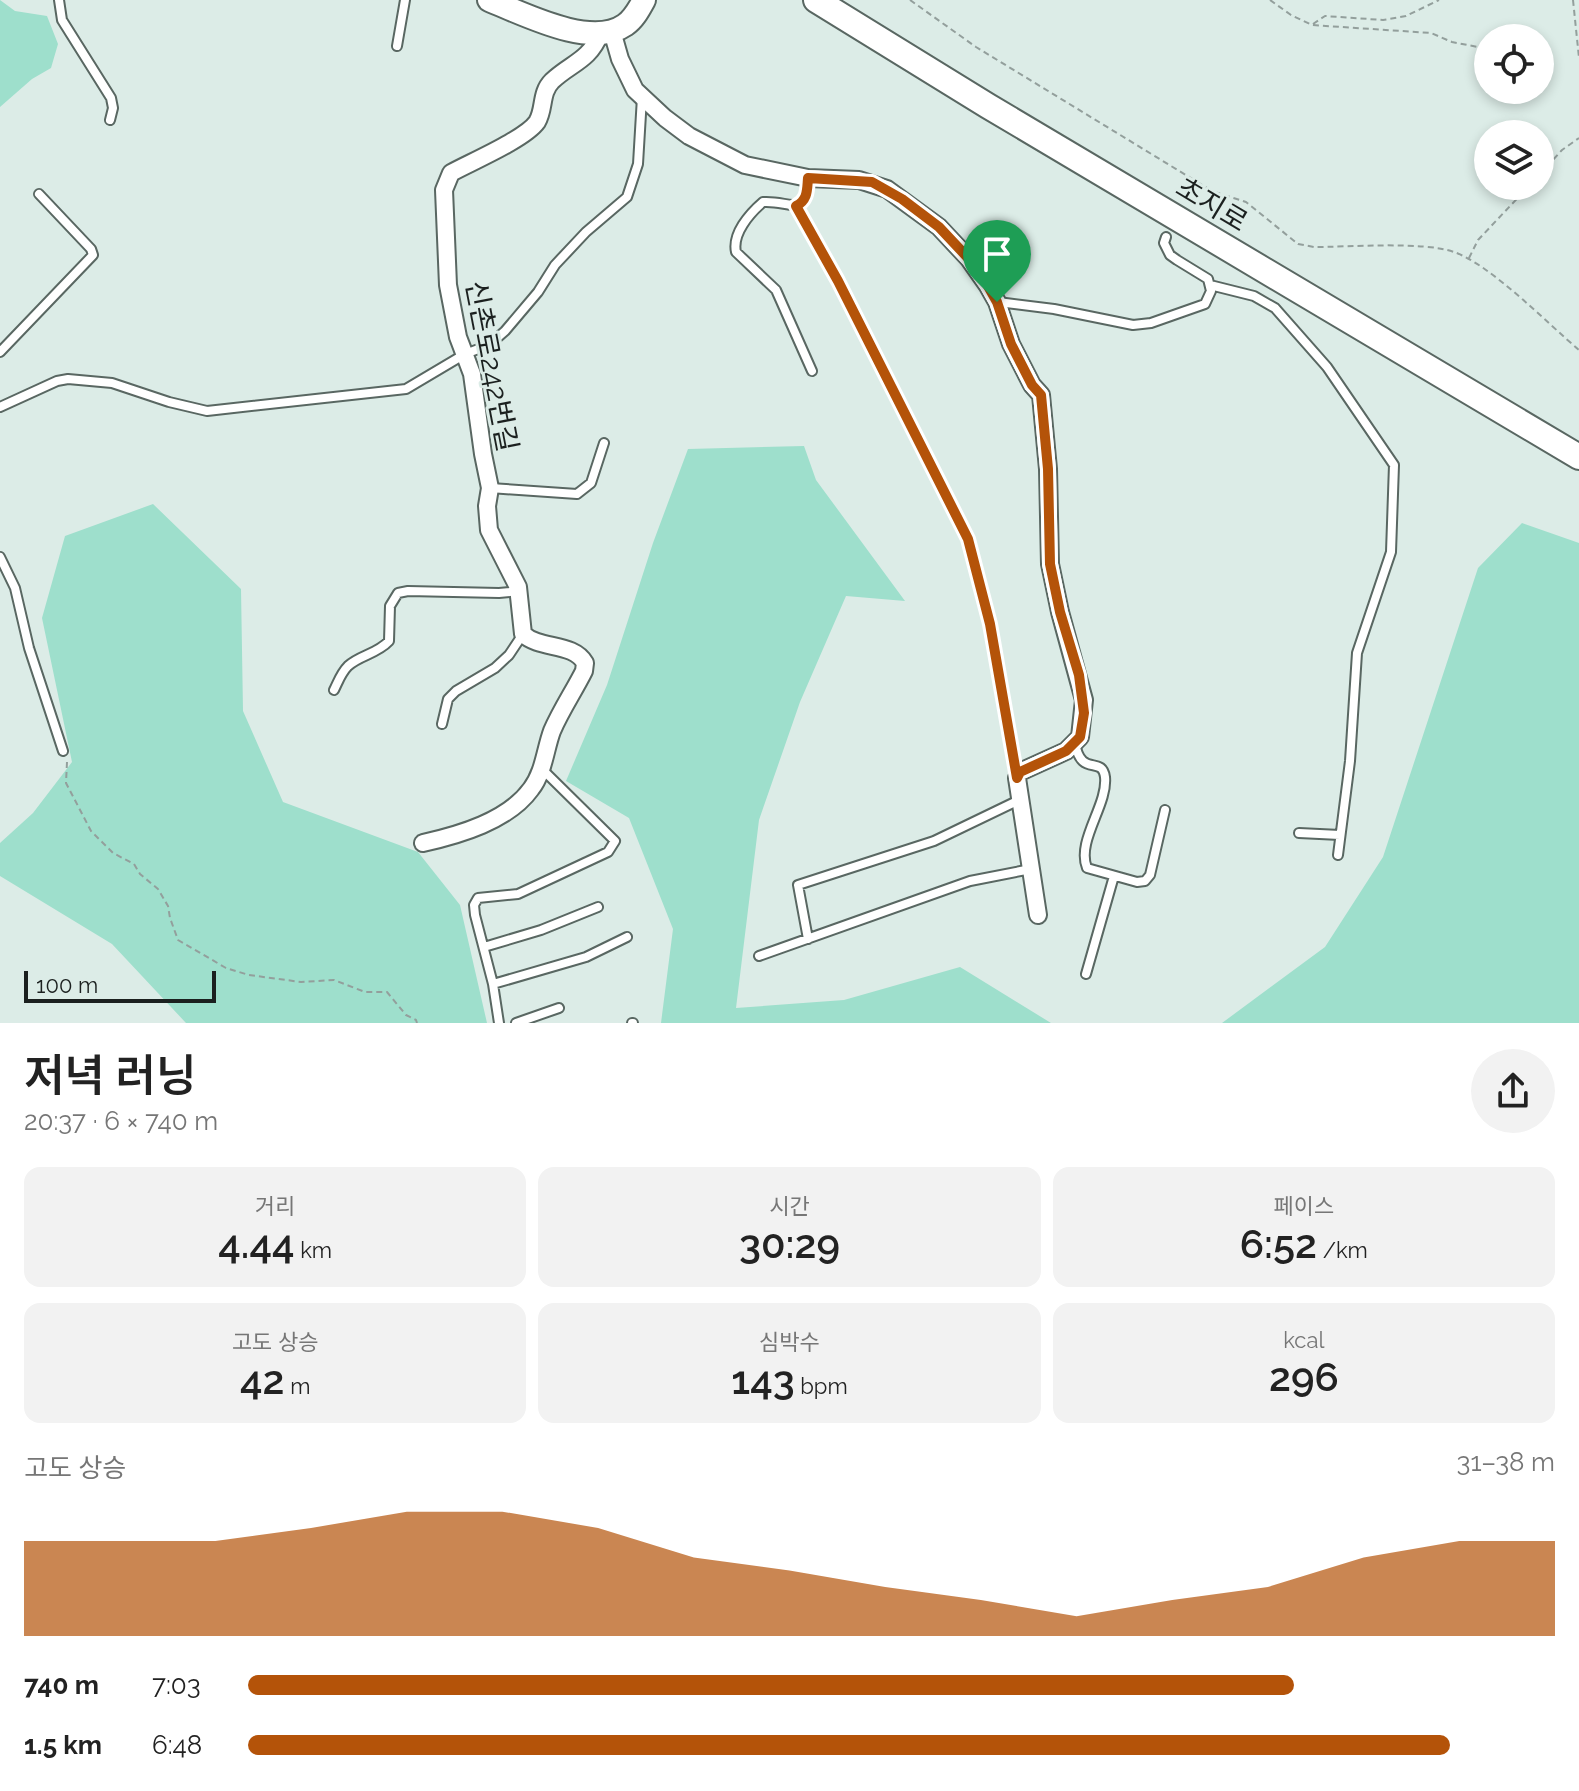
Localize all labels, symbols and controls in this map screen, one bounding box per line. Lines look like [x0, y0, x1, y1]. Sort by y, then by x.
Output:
map controls [1474, 24, 1554, 200]
button: locate [1474, 24, 1554, 104]
button: layers [1474, 120, 1554, 200]
street label: 초지로 [1170, 170, 1253, 238]
pin [963, 220, 1031, 302]
icon: arrive [975, 232, 1019, 276]
street label: 신촌로242번길 [459, 278, 524, 454]
scale bar [24, 967, 216, 1003]
text: 100 m [36, 972, 98, 998]
button: share [1471, 1049, 1555, 1133]
text: 저녁 러닝 [24, 1050, 197, 1101]
text: 20:37 · 6 × 740 m [24, 1106, 218, 1136]
text: 거리 [255, 1193, 295, 1219]
text: 시간 [769, 1193, 810, 1219]
text: 페이스 [1273, 1193, 1334, 1219]
text: 4.44 [218, 1220, 295, 1267]
text: 30:29 [739, 1220, 840, 1267]
text: 6:52 [1240, 1220, 1317, 1267]
text: km [295, 1237, 332, 1263]
text: /km [1317, 1237, 1368, 1263]
text: kcal [1283, 1327, 1324, 1353]
text: 고도 상승 [232, 1329, 318, 1355]
text: 심박수 [759, 1329, 820, 1355]
text: 296 [1269, 1353, 1339, 1400]
text: 42 [240, 1356, 285, 1403]
text: 143 [731, 1356, 795, 1403]
text: m [285, 1373, 310, 1399]
text: bpm [795, 1373, 848, 1399]
text: 31–38 m [1457, 1447, 1555, 1477]
text: 고도 상승 [24, 1453, 126, 1483]
text: 740 m [24, 1670, 99, 1700]
text: 7:03 [152, 1670, 201, 1700]
text: 1.5 km [24, 1730, 102, 1760]
text: 6:48 [152, 1730, 202, 1760]

